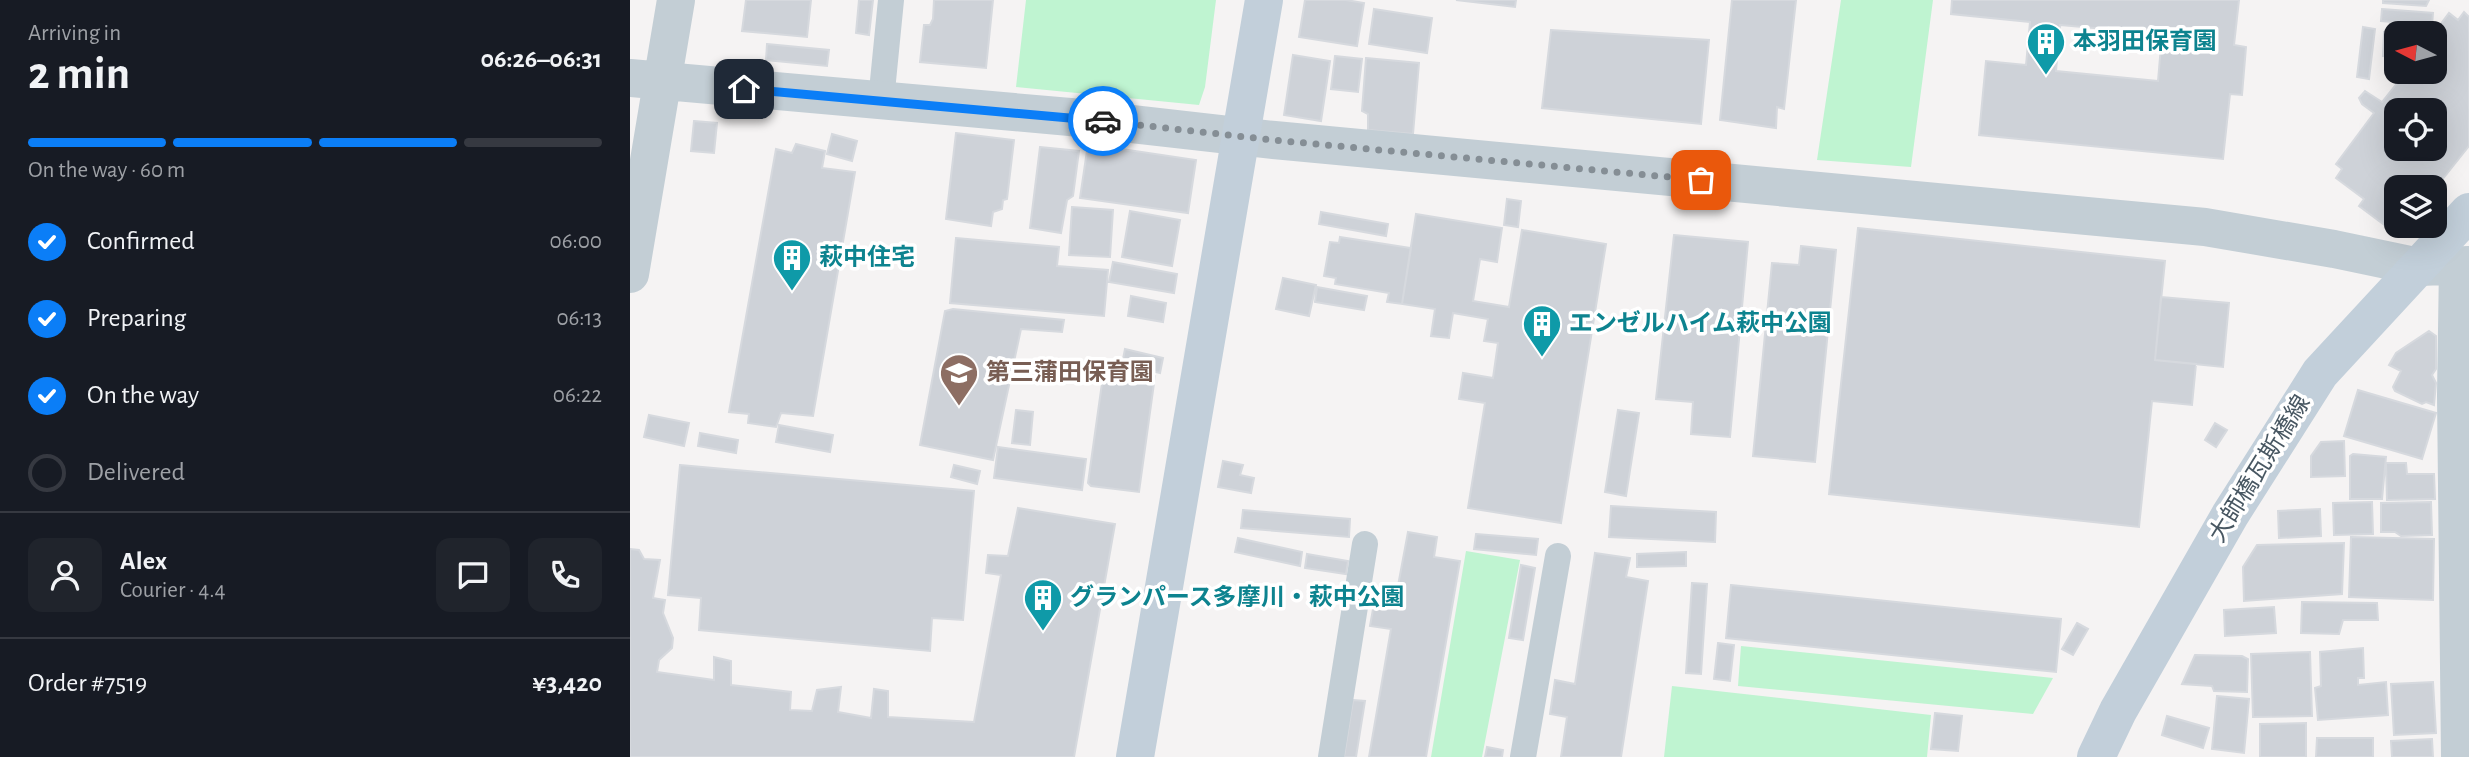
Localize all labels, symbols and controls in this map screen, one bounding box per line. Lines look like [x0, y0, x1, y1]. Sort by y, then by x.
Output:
building icon: 本羽田保育園 [2025, 21, 2067, 76]
north arrow [2384, 21, 2446, 84]
map controls [2384, 21, 2447, 238]
text: Arriving in [28, 22, 121, 45]
place label: 本羽田保育園 [2073, 28, 2217, 54]
text: 06:26–06:31 [481, 46, 602, 72]
text: 2 min [28, 51, 130, 97]
pin [714, 59, 774, 119]
icon: home [725, 70, 763, 108]
courier [1068, 86, 1138, 156]
button: locate [2384, 98, 2447, 161]
icon: car [1084, 102, 1122, 140]
pin [1671, 150, 1731, 210]
text: On the way · 60 m [28, 159, 185, 182]
icon: bag [1682, 161, 1720, 199]
button: layers [2384, 175, 2447, 238]
icon: check [28, 223, 66, 261]
text: Confirmed [87, 228, 195, 254]
text: 06:00 [549, 230, 602, 253]
building icon: 萩中住宅 [771, 237, 813, 292]
place label: 萩中住宅 [819, 244, 915, 270]
icon: check [28, 300, 66, 338]
building icon: エンゼルハイム萩中公園 [1521, 303, 1563, 358]
text: Preparing [87, 305, 186, 331]
text: 06:13 [556, 307, 602, 330]
place label: エンゼルハイム萩中公園 [1569, 310, 1832, 336]
school or university icon: 第三蒲田保育園 [938, 352, 980, 407]
place label: 第三蒲田保育園 [986, 359, 1154, 385]
icon: check [28, 377, 66, 415]
text: On the way [87, 382, 199, 408]
text: 06:22 [553, 384, 602, 407]
street label: 大師橋瓦斯橋線 [2204, 390, 2315, 547]
text: Delivered [87, 459, 185, 485]
button: person [28, 538, 102, 612]
button: chat [436, 538, 510, 612]
button: phone [528, 538, 602, 612]
text: Alex [120, 548, 167, 574]
building icon: グランパース多摩川・萩中公園 [1022, 577, 1064, 632]
text: Courier · 4.4 [120, 579, 226, 602]
place label: グランパース多摩川・萩中公園 [1070, 584, 1405, 610]
text: Order #7519 [28, 670, 147, 696]
text: ¥3,420 [532, 670, 602, 696]

